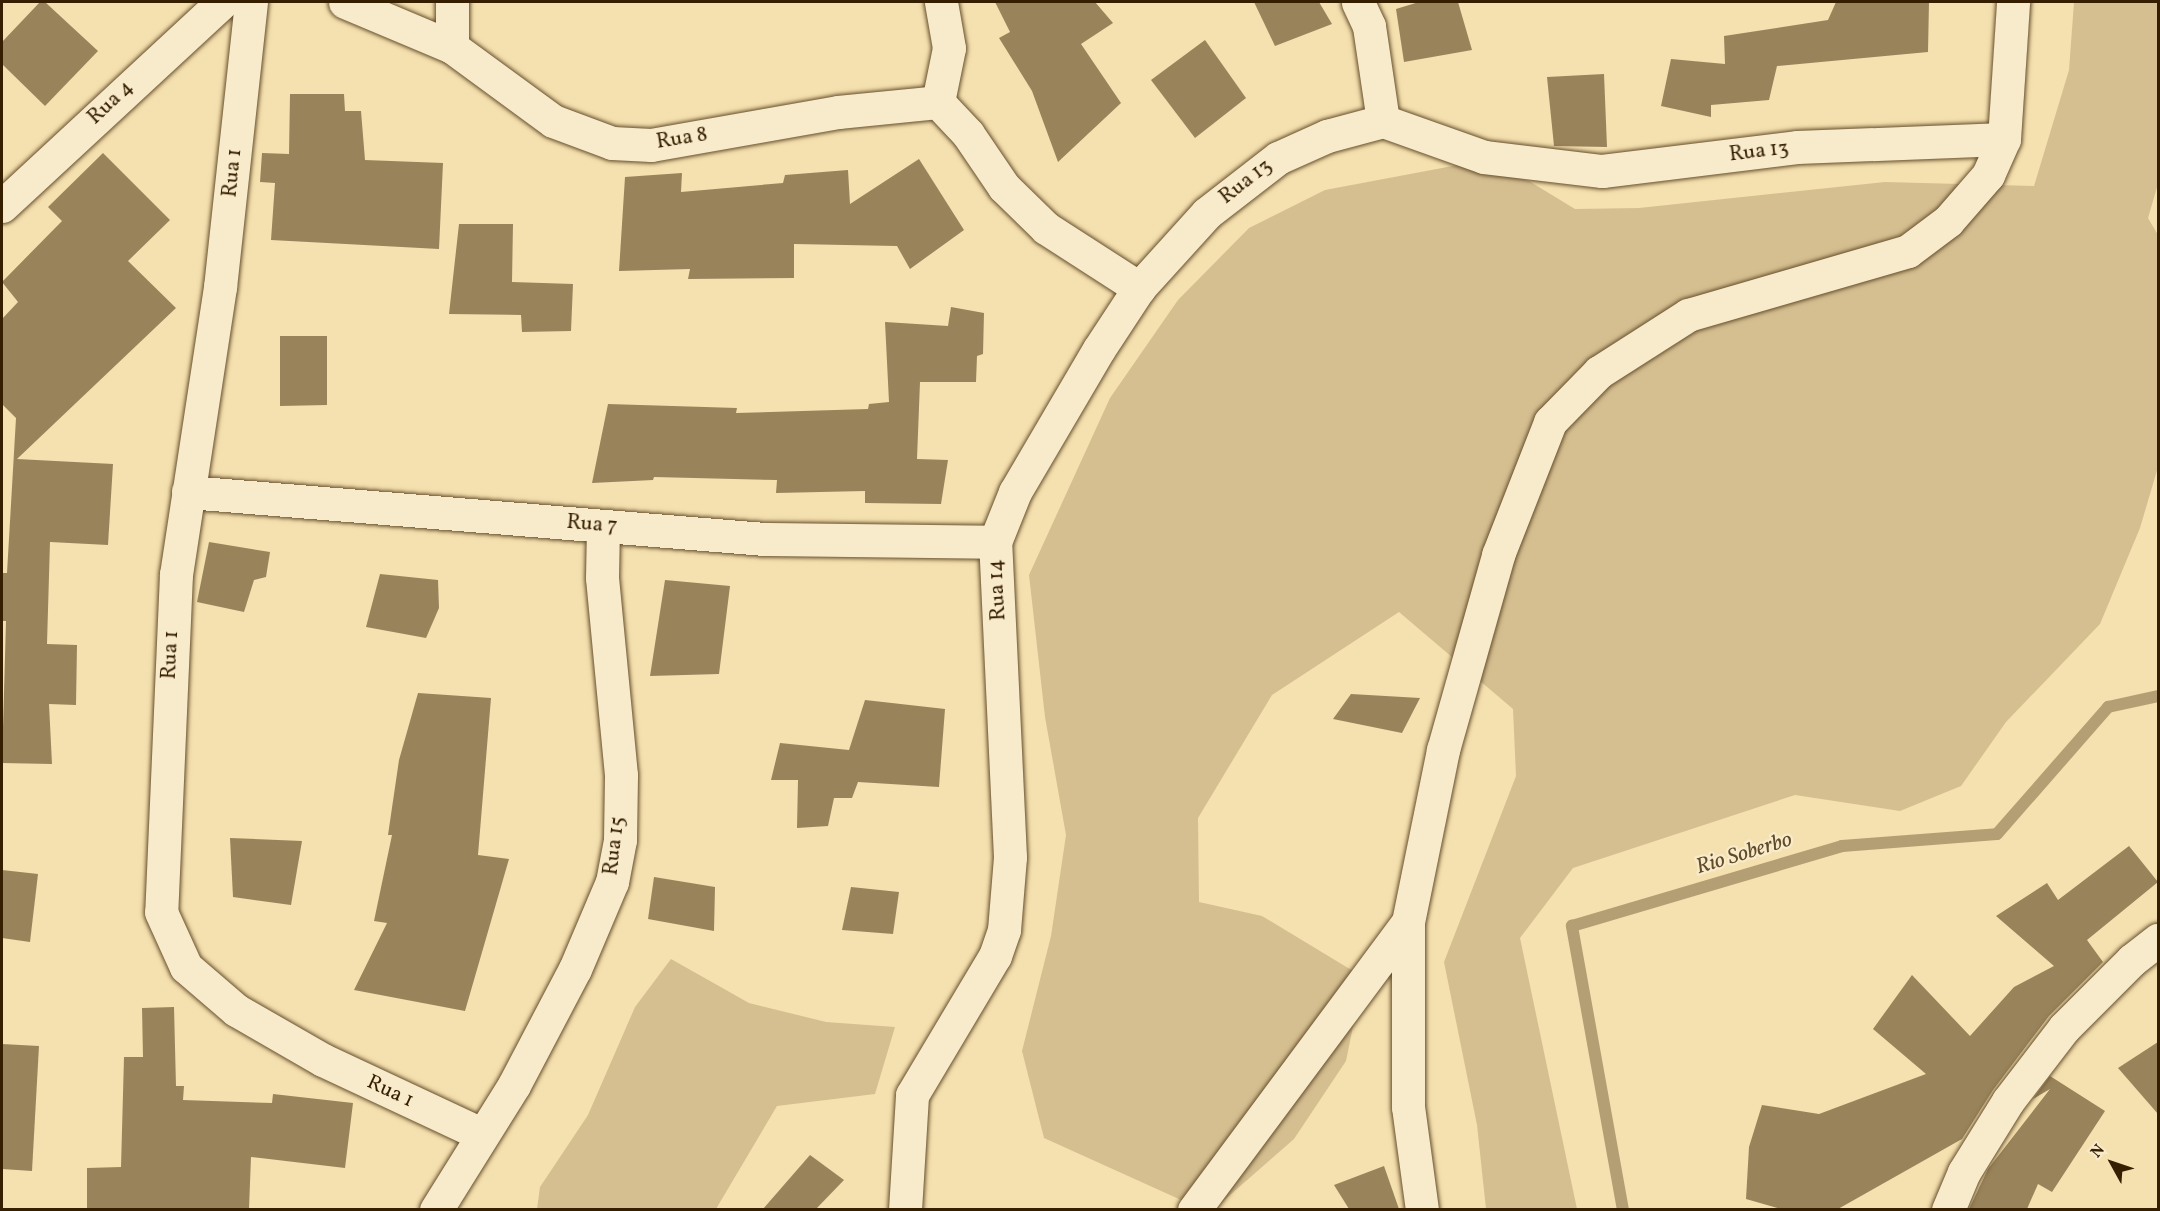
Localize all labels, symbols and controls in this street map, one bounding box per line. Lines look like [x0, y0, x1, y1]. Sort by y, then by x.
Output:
street label: Rua 4 [83, 76, 139, 130]
street label: Rua 8 [655, 123, 709, 155]
street label: Rua 13 [1728, 136, 1790, 168]
street label: Rua 1 [218, 147, 248, 199]
street label: Rua 13 [1215, 154, 1277, 210]
street label: Rua 7 [565, 510, 619, 540]
street label: Rua 14 [984, 559, 1012, 621]
street label: Rua 1 [157, 630, 185, 680]
street label: Rua 15 [599, 815, 631, 877]
water label: Rio Soberbo [1693, 827, 1795, 881]
street label: Rua 1 [362, 1070, 418, 1114]
north arrow [2082, 1133, 2142, 1193]
text: N [2086, 1140, 2110, 1163]

